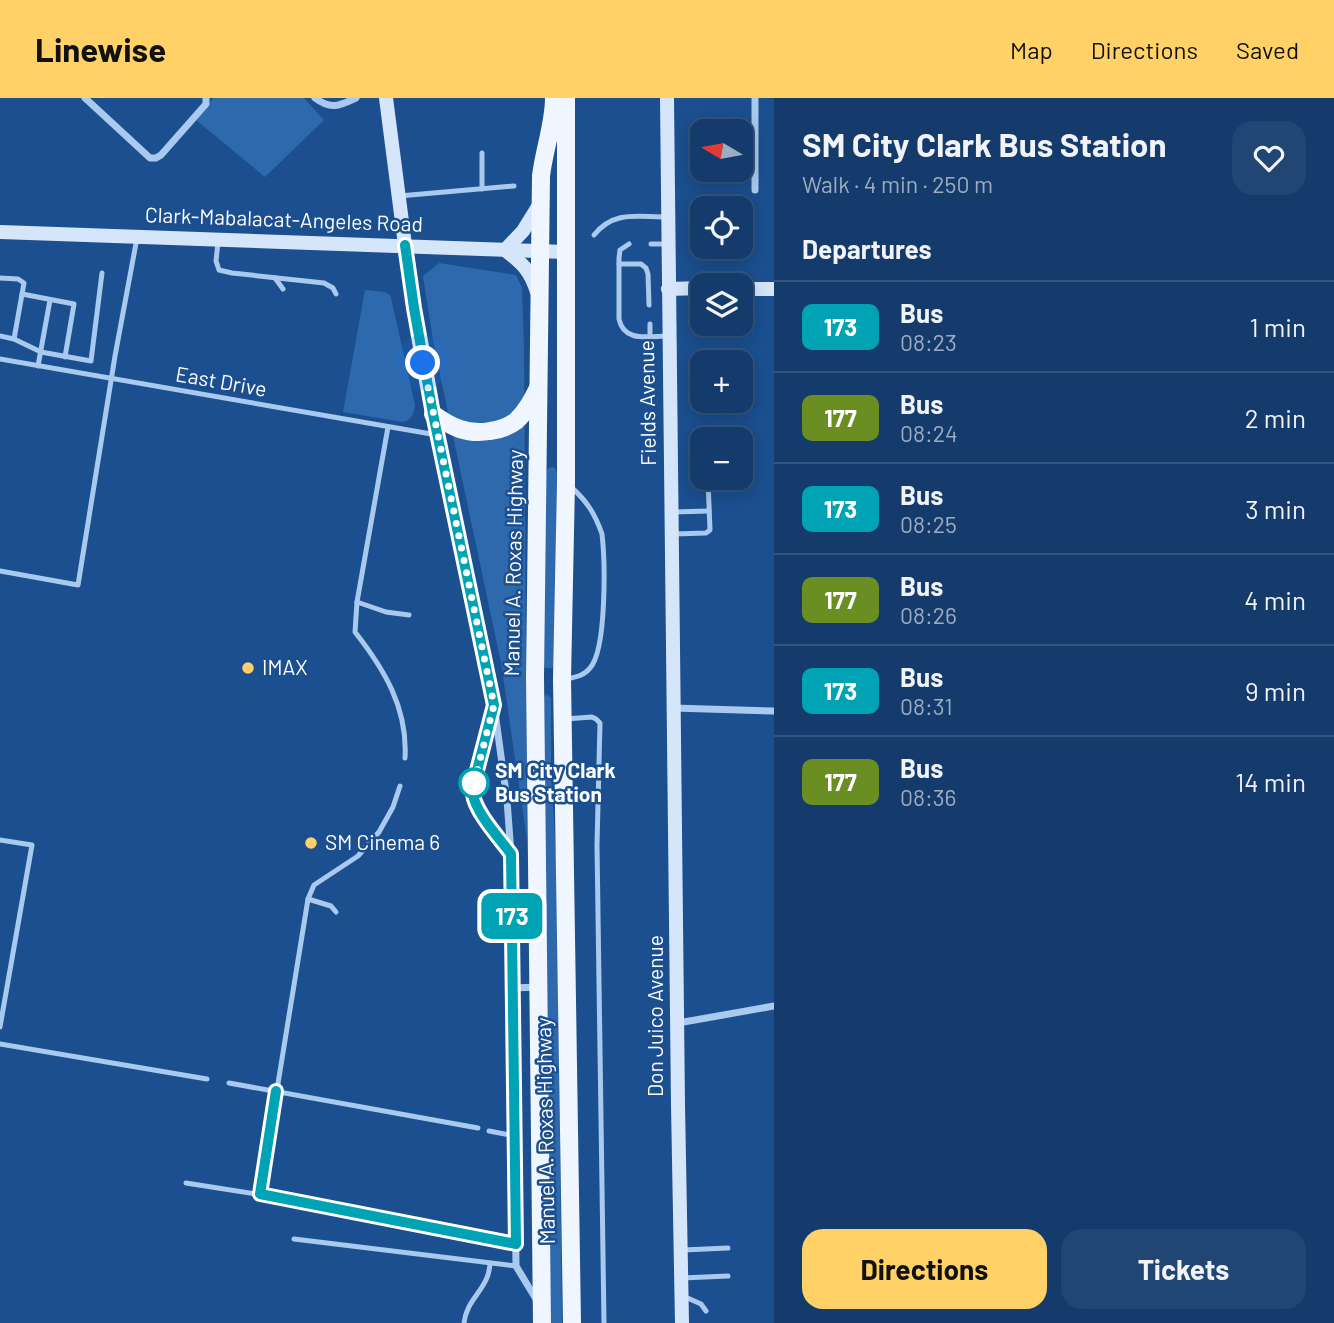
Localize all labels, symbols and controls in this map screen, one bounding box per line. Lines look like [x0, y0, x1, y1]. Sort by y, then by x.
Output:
text: Linewise [35, 29, 166, 69]
text: Map [1010, 35, 1053, 64]
text: Directions [1091, 35, 1198, 64]
text: Saved [1236, 35, 1299, 64]
north arrow [690, 119, 752, 182]
map controls [690, 119, 753, 490]
button: heart [1232, 121, 1306, 195]
text: SM City Clark Bus Station [802, 124, 1167, 164]
text: Walk · 4 min · 250 m [802, 170, 993, 198]
button: locate [690, 196, 753, 259]
street label: Clark-Mabalacat-Angeles Road [145, 201, 423, 236]
text: Departures [802, 233, 932, 264]
button: layers [690, 273, 753, 336]
text: Bus [900, 297, 943, 328]
text: 1 min [1250, 311, 1306, 342]
text: 173 [824, 312, 857, 341]
text: 08:23 [900, 328, 957, 356]
street label: Fields Avenue [633, 340, 660, 466]
your location [405, 345, 440, 380]
button: + [690, 350, 753, 413]
street label: East Drive [174, 360, 269, 401]
text: Bus [900, 388, 943, 419]
text: 2 min [1245, 402, 1306, 433]
text: 177 [824, 403, 857, 432]
text: 08:24 [900, 419, 958, 447]
button: − [690, 427, 753, 490]
street label: Manuel A. Roxas Highway [498, 449, 527, 677]
text: Bus [900, 479, 943, 510]
text: 3 min [1245, 493, 1306, 524]
text: 173 [824, 494, 857, 523]
text: 08:25 [900, 510, 957, 538]
text: Bus [900, 570, 943, 601]
text: 4 min [1244, 584, 1306, 615]
text: 177 [824, 585, 857, 614]
text: 08:26 [900, 601, 957, 629]
place label: IMAX [262, 654, 308, 679]
marker: IMAX [240, 660, 256, 676]
text: Bus [900, 661, 943, 692]
text: 9 min [1245, 675, 1306, 706]
text: 173 [824, 676, 857, 705]
text: 08:31 [900, 692, 953, 720]
text: Bus [900, 752, 943, 783]
place label: SM City Clark Bus Station [495, 757, 616, 806]
text: 14 min [1235, 766, 1306, 797]
text: 177 [824, 767, 857, 796]
marker: SM City Clark Bus Station [459, 768, 489, 798]
text: 08:36 [900, 783, 956, 811]
place label: SM Cinema 6 [325, 829, 440, 854]
marker: SM Cinema 6 [303, 835, 319, 851]
line badge: 173 [472, 893, 552, 939]
text: 173 [495, 901, 529, 930]
street label: Don Juico Avenue [642, 935, 667, 1097]
street label: Manuel A. Roxas Highway [530, 1017, 559, 1245]
button: Directions [802, 1229, 1047, 1309]
button: Tickets [1061, 1229, 1306, 1309]

